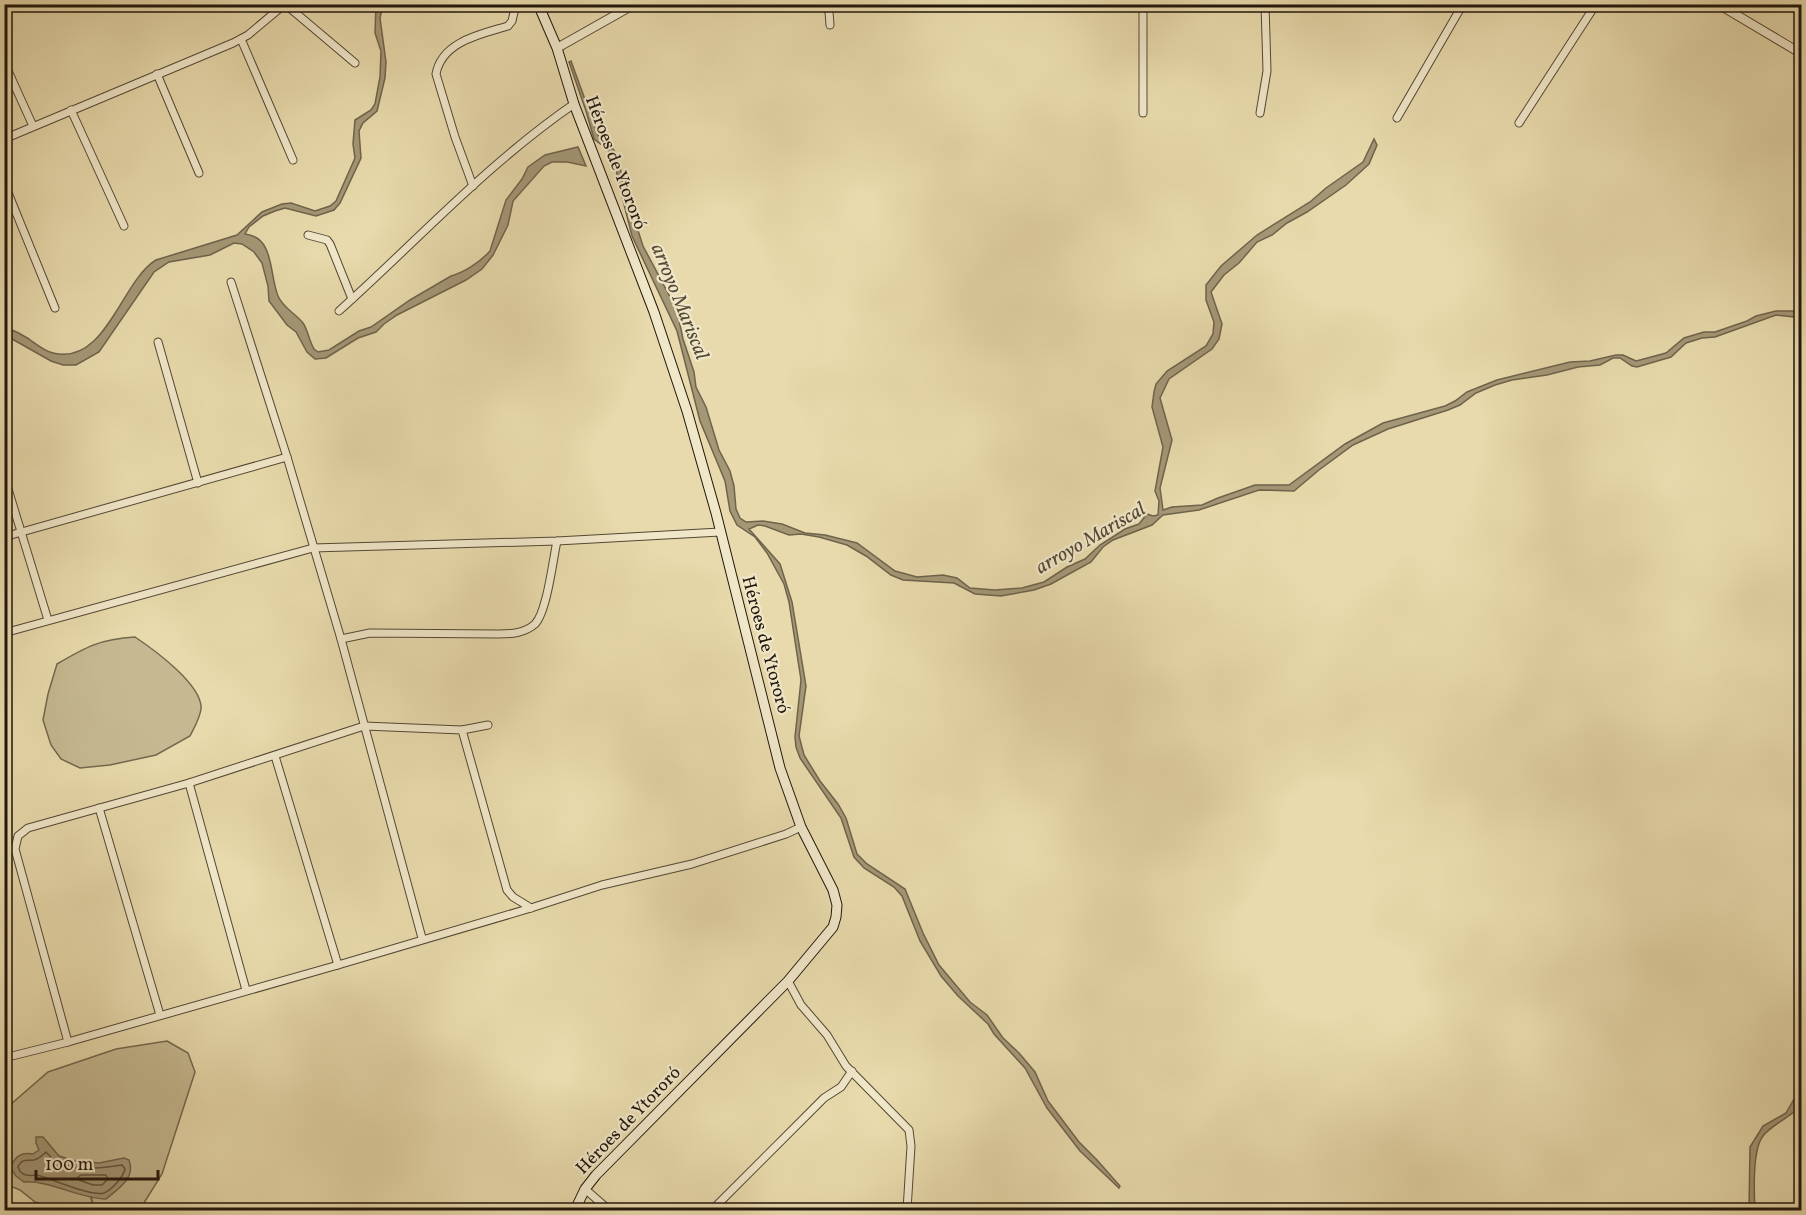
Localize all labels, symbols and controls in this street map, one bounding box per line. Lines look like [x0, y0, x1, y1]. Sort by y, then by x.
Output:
street label: Héroes de Ytororó [578, 92, 652, 234]
water label: arroyo Mariscal [643, 240, 715, 364]
water label: arroyo Mariscal [1031, 496, 1151, 582]
street label: Héroes de Ytororó [735, 573, 795, 717]
street label: Héroes de Ytororó [571, 1061, 687, 1181]
scale bar [36, 1143, 158, 1181]
text: 100 m [45, 1153, 94, 1178]

